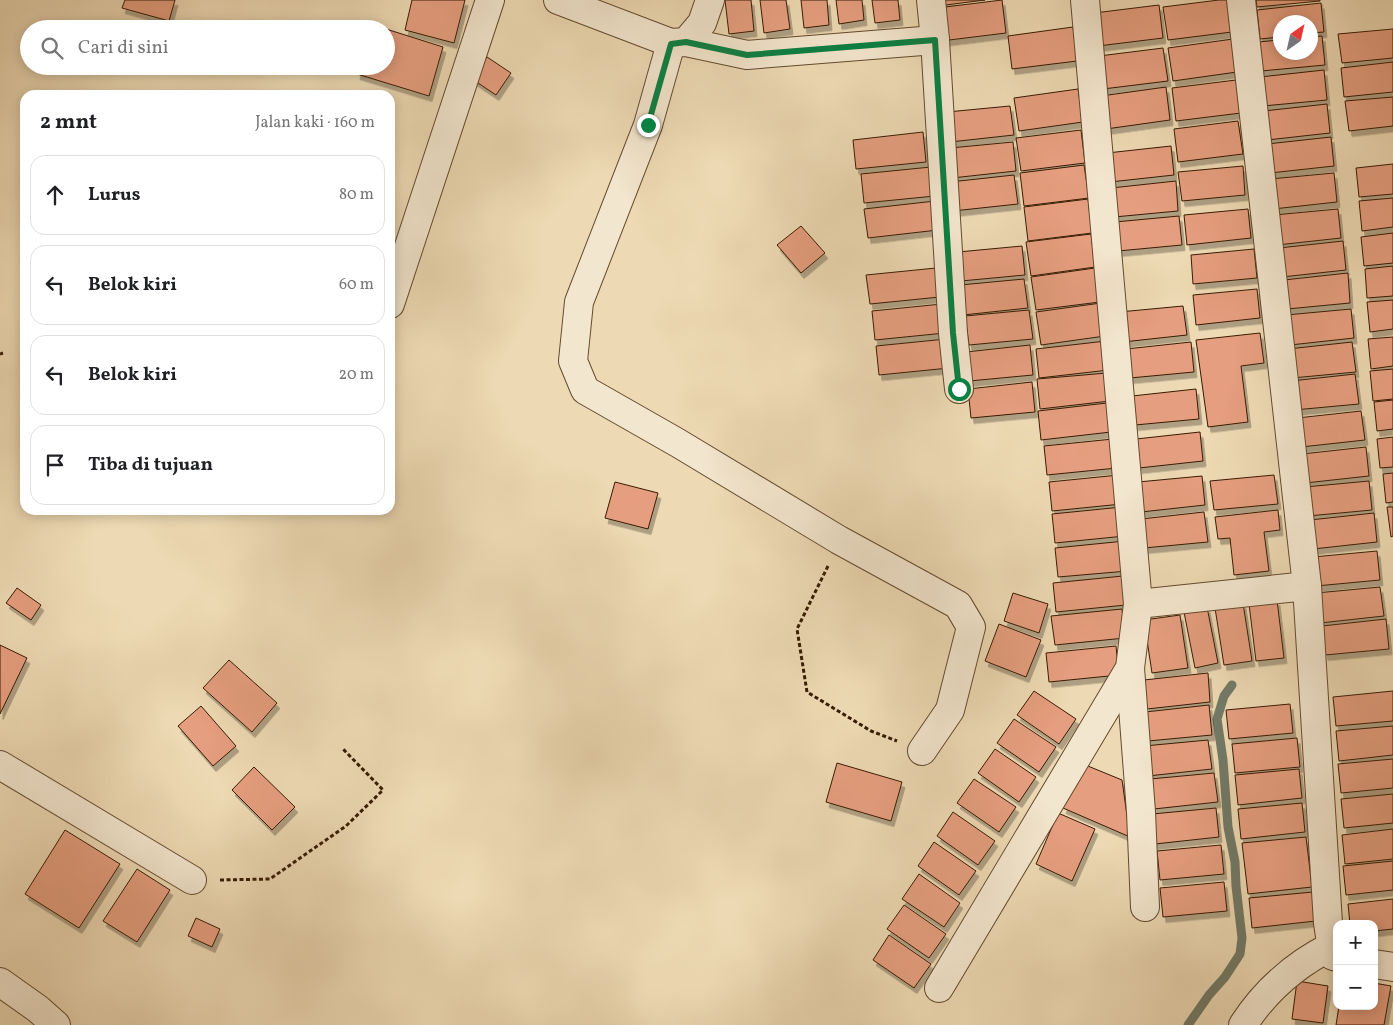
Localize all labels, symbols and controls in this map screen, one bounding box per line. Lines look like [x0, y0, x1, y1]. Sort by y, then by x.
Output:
north arrow [1273, 15, 1318, 60]
search box [20, 20, 395, 75]
icon: search [38, 34, 66, 62]
text: Cari di sini [78, 35, 169, 61]
text: 2 mnt [40, 108, 97, 137]
text: Jalan kaki · 160 m [255, 112, 375, 134]
route end [637, 114, 660, 137]
icon: ahead [41, 181, 69, 209]
text: Lurus [88, 182, 140, 208]
text: 80 m [339, 184, 374, 206]
icon: left [41, 271, 69, 299]
text: Belok kiri [88, 272, 177, 298]
text: 60 m [339, 274, 374, 296]
icon: left [41, 361, 69, 389]
text: Belok kiri [88, 362, 177, 388]
text: 20 m [339, 364, 374, 386]
route start [948, 378, 971, 401]
icon: arrive [41, 451, 69, 479]
text: Tiba di tujuan [88, 452, 213, 478]
map controls [1333, 920, 1378, 1010]
button: + [1333, 920, 1378, 965]
button: − [1333, 965, 1378, 1010]

